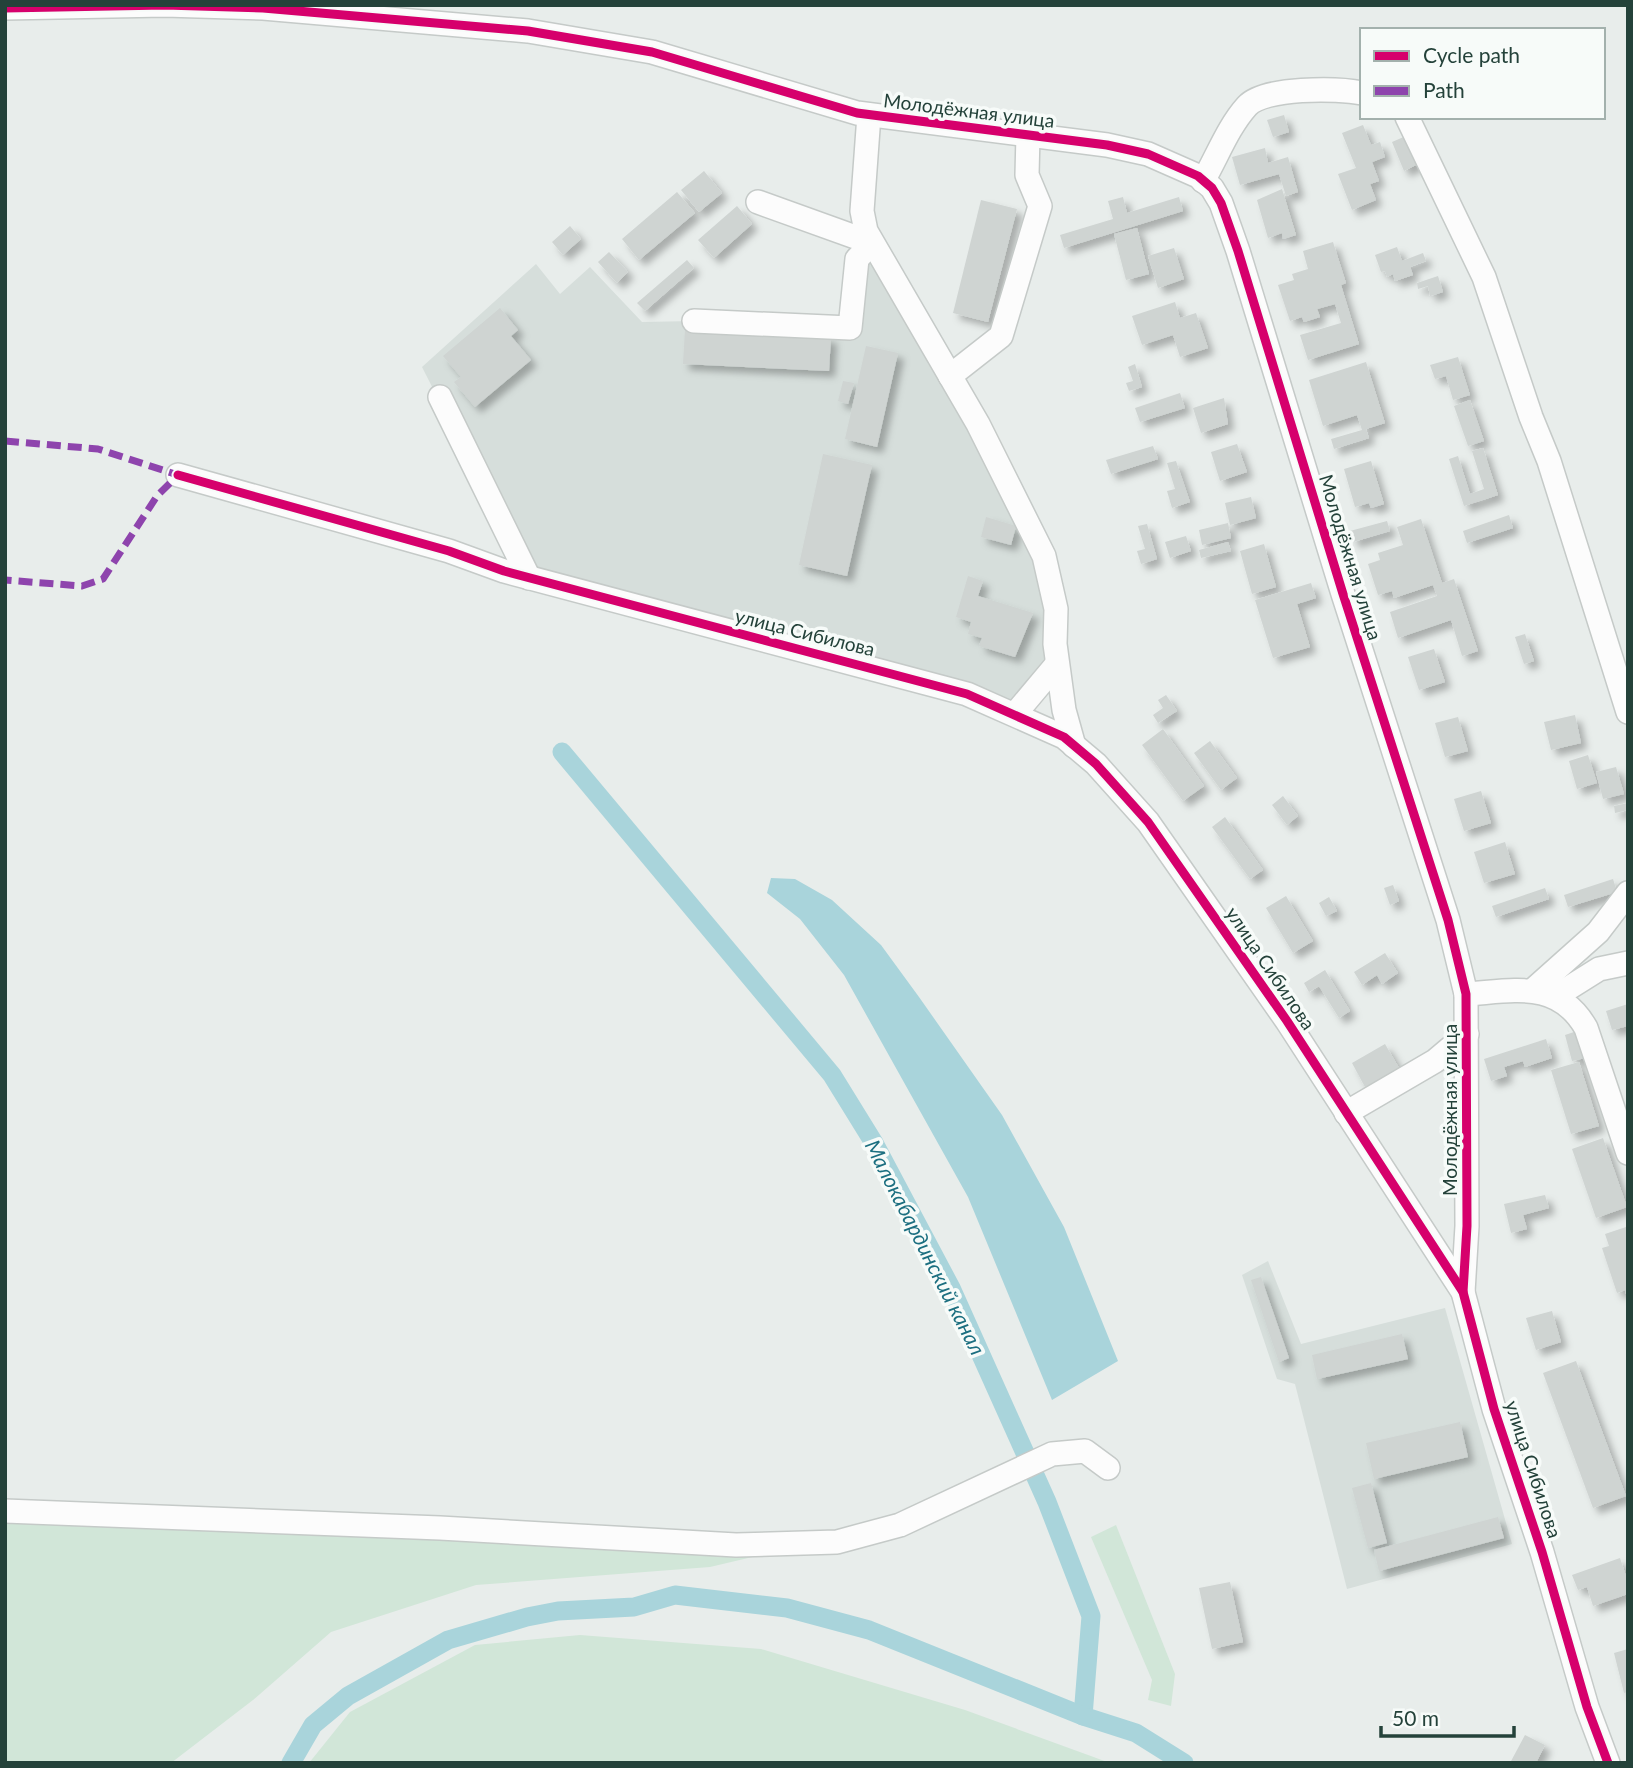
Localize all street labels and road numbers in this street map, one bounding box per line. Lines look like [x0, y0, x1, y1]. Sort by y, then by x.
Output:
street label: Молодёжная улица [882, 88, 1056, 132]
street label: Молодёжная улица [1315, 471, 1387, 643]
street label: улица Сибилова [733, 604, 877, 660]
street label: улица Сибилова [1221, 902, 1321, 1034]
street label: Молодёжная улица [1438, 1024, 1461, 1196]
street label: улица Сибилова [1501, 1397, 1567, 1541]

